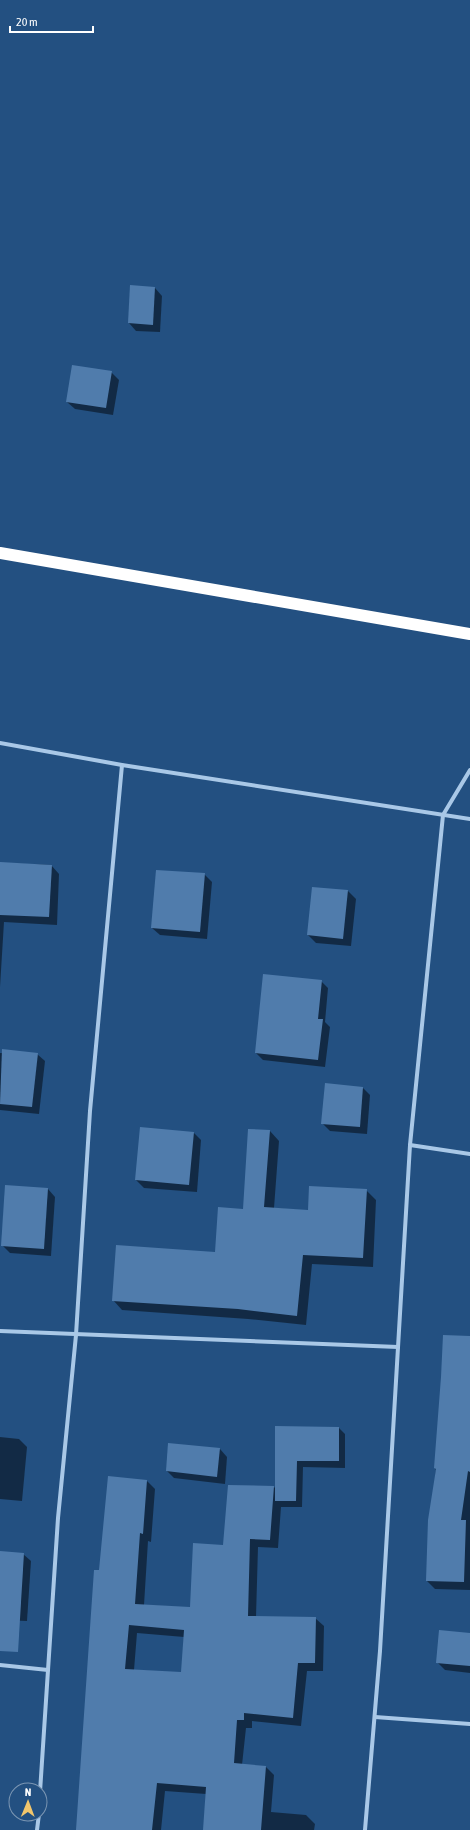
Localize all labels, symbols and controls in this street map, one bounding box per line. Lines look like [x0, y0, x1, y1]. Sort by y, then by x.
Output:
scale bar [10, 8, 93, 34]
text: 20 m [16, 15, 38, 29]
north arrow [8, 1782, 48, 1822]
text: N [25, 1786, 32, 1798]

